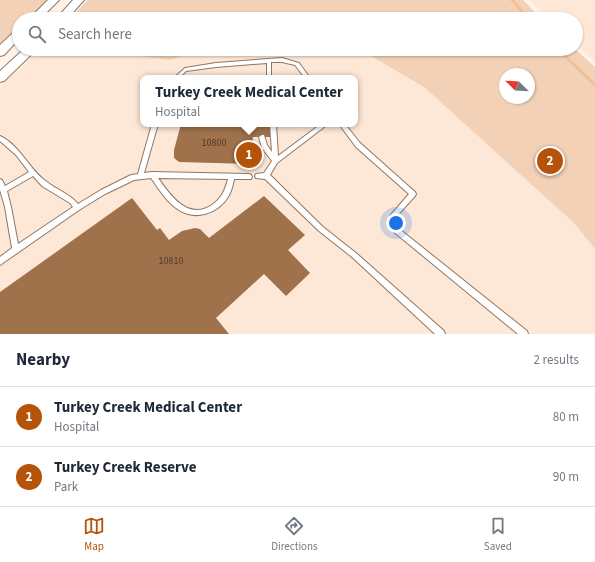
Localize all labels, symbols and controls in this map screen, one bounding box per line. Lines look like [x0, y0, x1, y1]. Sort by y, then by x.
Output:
search box [12, 12, 583, 56]
icon: search [26, 23, 48, 45]
text: Search here [58, 24, 132, 45]
north arrow [499, 68, 535, 104]
popup [140, 75, 358, 127]
text: Turkey Creek Medical Center [155, 82, 343, 103]
text: Hospital [155, 103, 200, 121]
house number: 10800 [202, 136, 226, 150]
pin: 1 [236, 140, 262, 170]
pin: 2 [537, 146, 563, 176]
your location [386, 213, 406, 233]
house number: 10810 [159, 254, 183, 268]
text: Nearby [16, 348, 70, 372]
text: 2 results [534, 351, 579, 369]
text: Turkey Creek Medical Center [54, 397, 242, 418]
text: 1 [26, 408, 32, 426]
text: 80 m [553, 408, 579, 426]
text: Hospital [54, 418, 99, 436]
text: Turkey Creek Reserve [54, 457, 197, 478]
text: 2 [26, 468, 32, 486]
text: 90 m [553, 468, 579, 486]
text: Park [54, 478, 78, 496]
tab: Map [83, 515, 105, 554]
tab: Directions [271, 515, 318, 554]
tab: Saved [484, 515, 512, 554]

